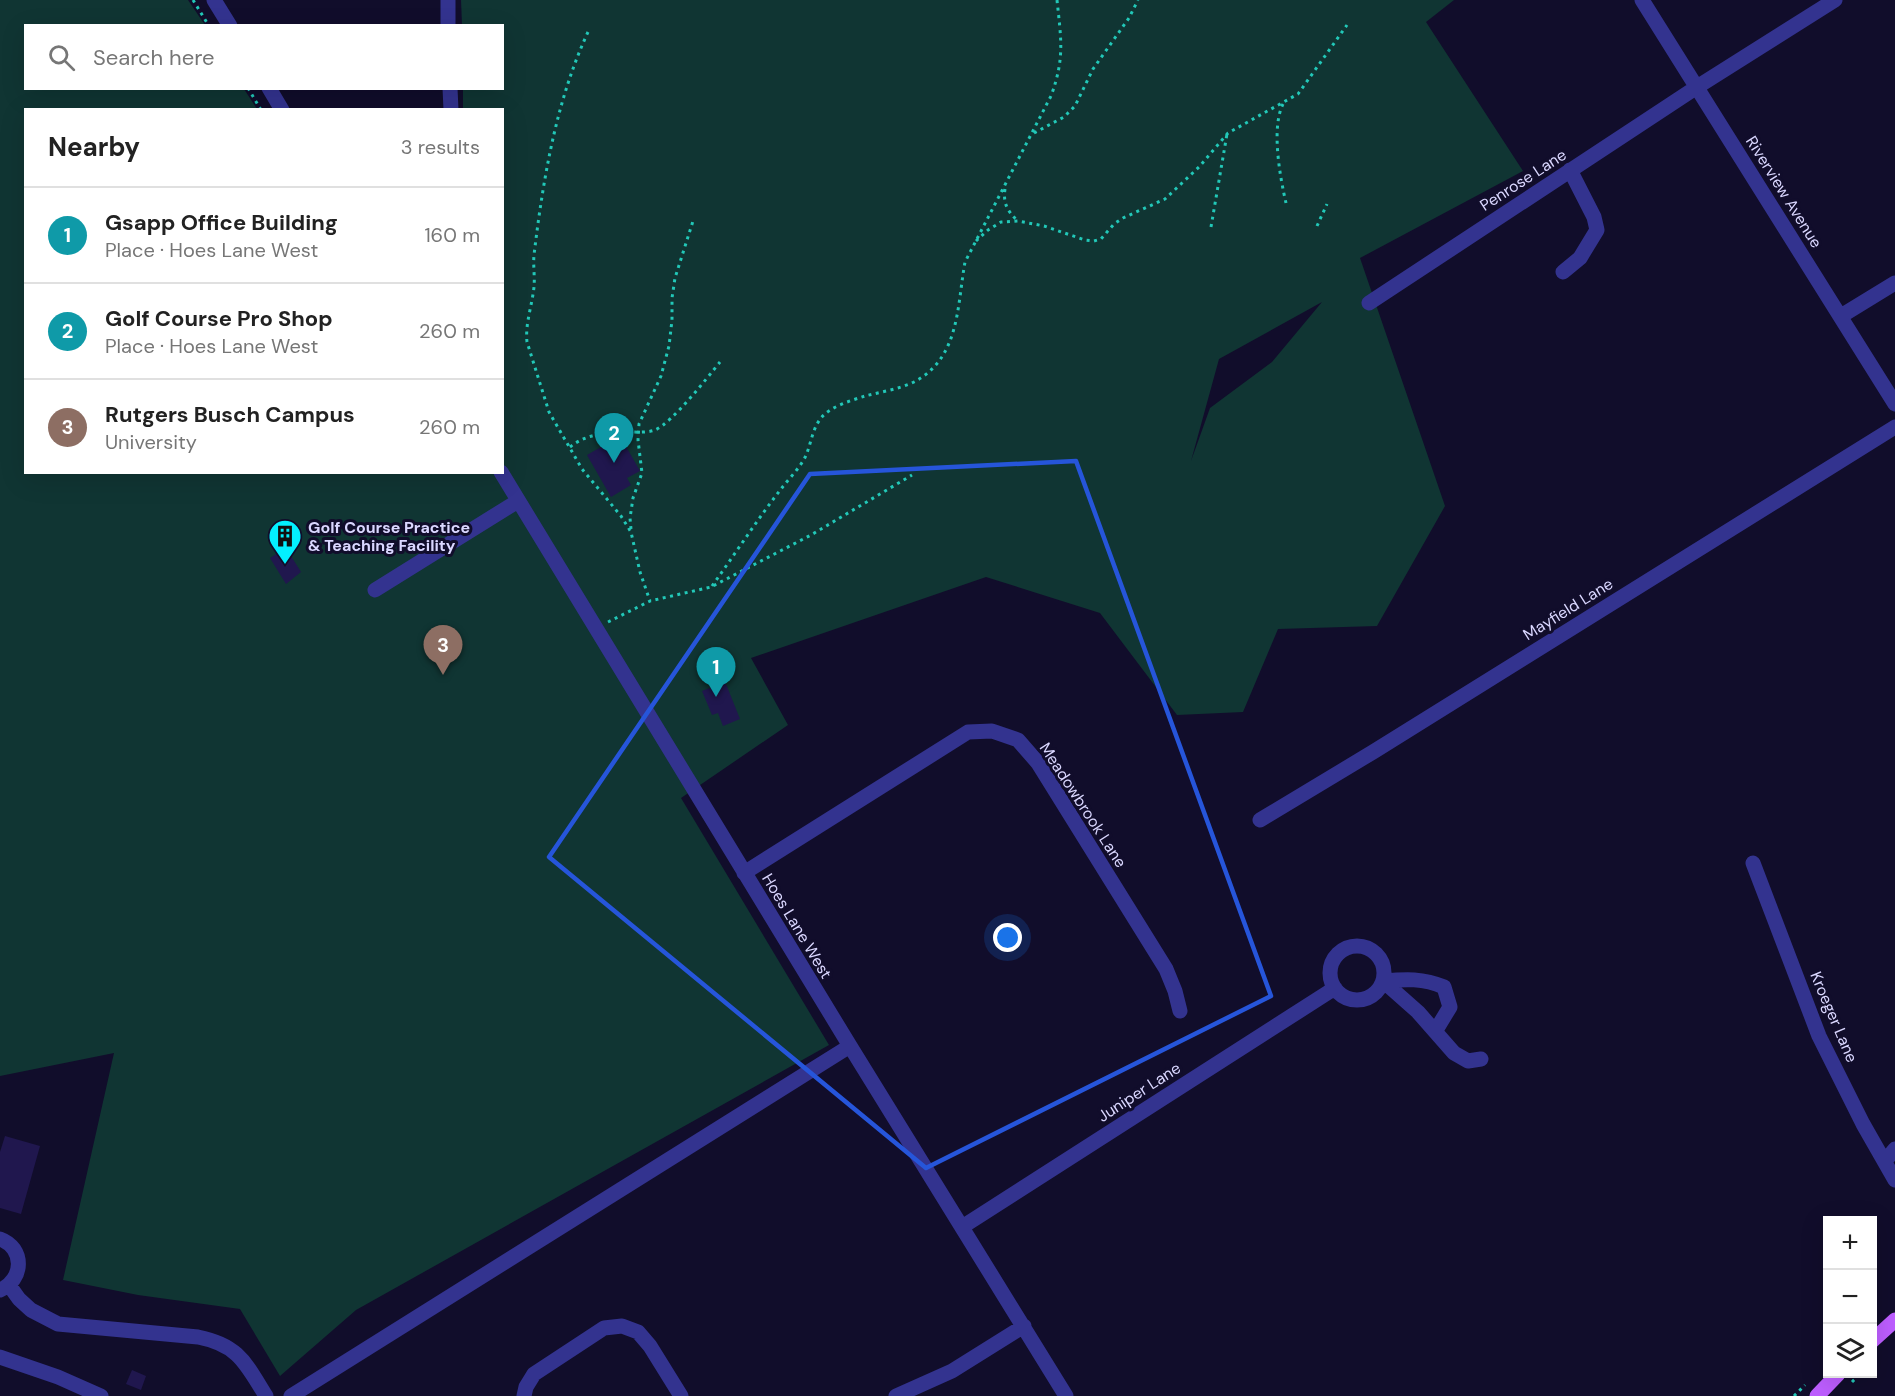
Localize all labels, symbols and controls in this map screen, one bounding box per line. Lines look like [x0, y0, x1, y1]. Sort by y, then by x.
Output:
search box [24, 24, 504, 90]
icon: search [45, 41, 78, 74]
text: Search here [93, 43, 214, 72]
text: Nearby [48, 130, 140, 164]
street label: Riverview Avenue [1741, 132, 1827, 252]
text: 3 results [401, 134, 480, 160]
street label: Penrose Lane [1476, 144, 1570, 216]
text: Gsapp Office Building [105, 208, 338, 237]
text: 1 [64, 222, 71, 248]
text: 160 m [424, 222, 480, 248]
text: Place · Hoes Lane West [105, 237, 318, 263]
text: Golf Course Pro Shop [105, 304, 333, 333]
text: 2 [62, 318, 73, 344]
text: 260 m [419, 318, 480, 344]
text: Place · Hoes Lane West [105, 333, 318, 359]
text: Rutgers Busch Campus [105, 400, 355, 429]
text: 3 [61, 414, 74, 440]
text: 260 m [419, 414, 480, 440]
pin: 2 [594, 414, 634, 463]
text: University [105, 429, 197, 455]
place label: Golf Course Practice & Teaching Facility [308, 517, 470, 556]
building icon: Golf Course Practice & Teaching Facility [267, 518, 303, 565]
street label: Mayfield Lane [1519, 573, 1617, 645]
pin: 3 [424, 626, 462, 675]
pin: 1 [696, 648, 736, 697]
street label: Meadowbrook Lane [1035, 738, 1131, 872]
street label: Hoes Lane West [757, 870, 837, 982]
your location [993, 923, 1022, 952]
street label: Kroeger Lane [1805, 968, 1863, 1066]
street label: Juniper Lane [1093, 1057, 1185, 1127]
map controls [1823, 1216, 1877, 1378]
button: + [1823, 1216, 1877, 1270]
button: − [1823, 1270, 1877, 1324]
button: layers [1823, 1324, 1877, 1378]

